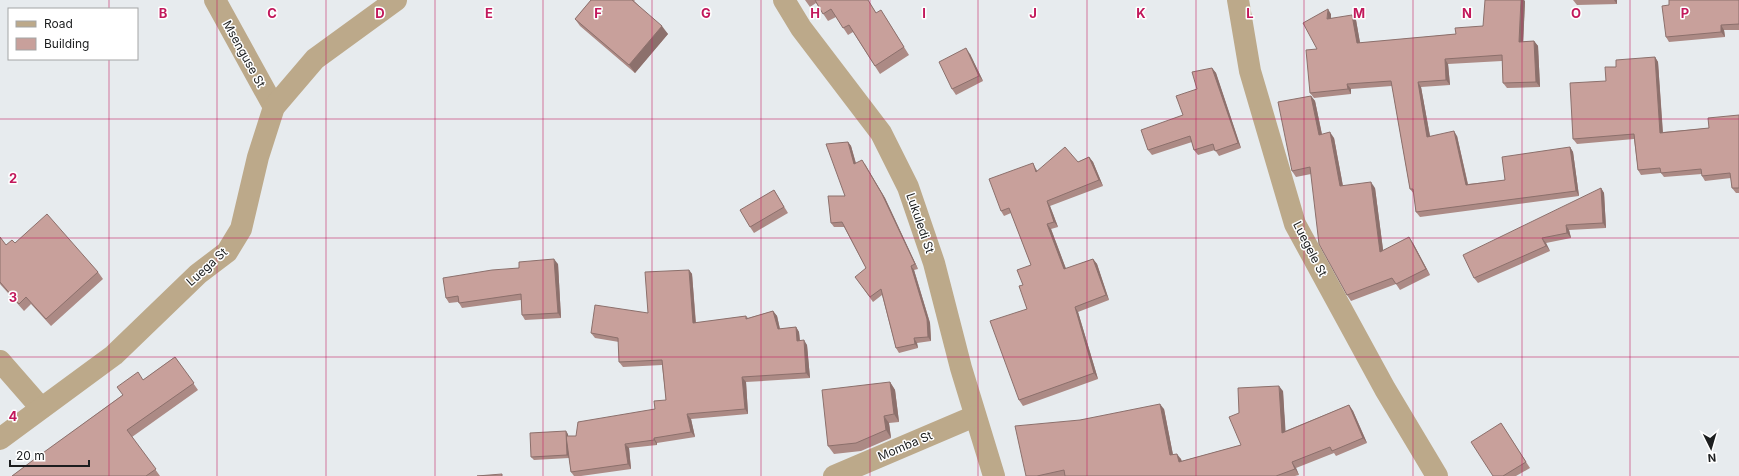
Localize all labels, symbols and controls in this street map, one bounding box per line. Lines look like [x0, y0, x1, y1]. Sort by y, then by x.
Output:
text: B [159, 5, 168, 21]
text: C [267, 5, 277, 21]
text: D [375, 5, 385, 21]
text: E [485, 5, 493, 21]
text: F [594, 5, 602, 21]
text: G [701, 5, 711, 21]
text: H [810, 5, 820, 21]
text: I [922, 5, 926, 21]
text: J [1029, 5, 1037, 21]
text: K [1136, 5, 1146, 21]
text: L [1246, 5, 1254, 21]
text: M [1353, 5, 1365, 21]
text: N [1462, 5, 1472, 21]
text: O [1571, 5, 1581, 21]
text: P [1681, 5, 1689, 21]
legend [8, 8, 138, 60]
text: Road [44, 16, 73, 31]
street label: Msenguse St [220, 18, 269, 90]
text: Building [44, 36, 89, 51]
text: 2 [9, 170, 17, 186]
street label: Lukuledi St [903, 191, 938, 255]
street label: Luegele St [1290, 219, 1331, 279]
street label: Luega St [183, 244, 230, 289]
text: 3 [9, 289, 17, 305]
text: 4 [9, 408, 18, 424]
street label: Momba St [875, 427, 934, 464]
north arrow [1691, 428, 1731, 468]
scale bar [10, 442, 89, 468]
text: 20 m [16, 448, 45, 463]
text: N [1707, 451, 1717, 465]

